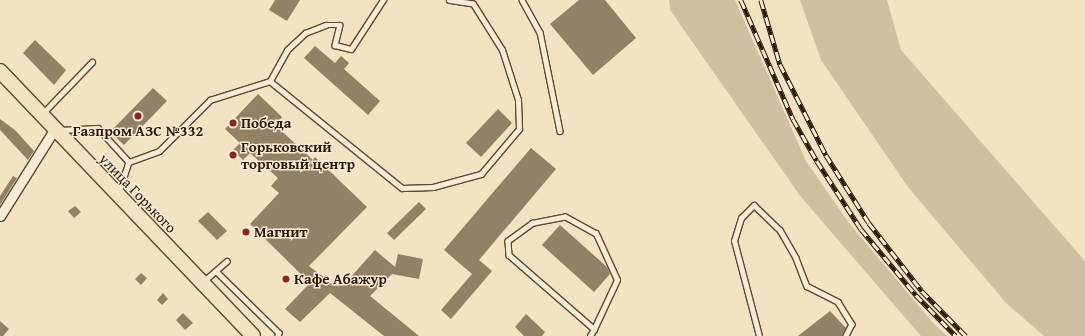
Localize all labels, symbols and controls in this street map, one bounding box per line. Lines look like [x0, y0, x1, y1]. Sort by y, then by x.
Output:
marker: Газпром АЗС №332 [133, 111, 143, 121]
place label: Победа [241, 114, 291, 132]
marker: Победа [228, 118, 238, 128]
place label: Газпром АЗС №332 [73, 122, 203, 140]
place label: Горьковский торговый центр [241, 137, 355, 172]
street label: улица Горького [96, 150, 180, 236]
marker: Горьковский торговый центр [228, 150, 238, 160]
place label: Магнит [254, 223, 308, 241]
marker: Магнит [241, 227, 251, 237]
place label: Кафе Абажур [294, 270, 387, 288]
marker: Кафе Абажур [281, 274, 291, 284]

